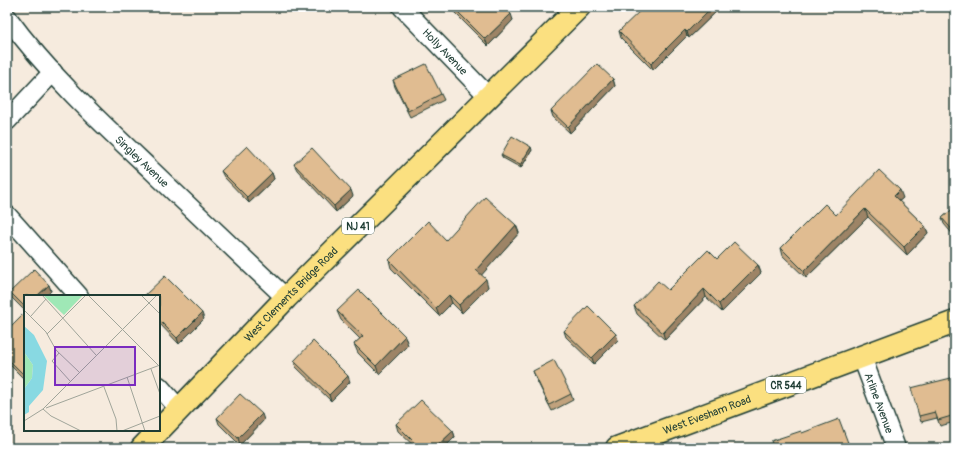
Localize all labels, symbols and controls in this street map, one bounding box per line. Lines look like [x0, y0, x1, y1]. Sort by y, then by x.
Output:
street label: Holly Avenue [420, 26, 470, 78]
street label: Singley Avenue [112, 133, 172, 191]
road number: NJ 41 [342, 218, 374, 234]
street label: West Clements Bridge Road [242, 244, 341, 345]
inset map [24, 295, 160, 431]
street label: Arline Avenue [861, 371, 896, 436]
road number: CR 544 [766, 377, 806, 393]
street label: West Evesham Road [661, 393, 753, 437]

